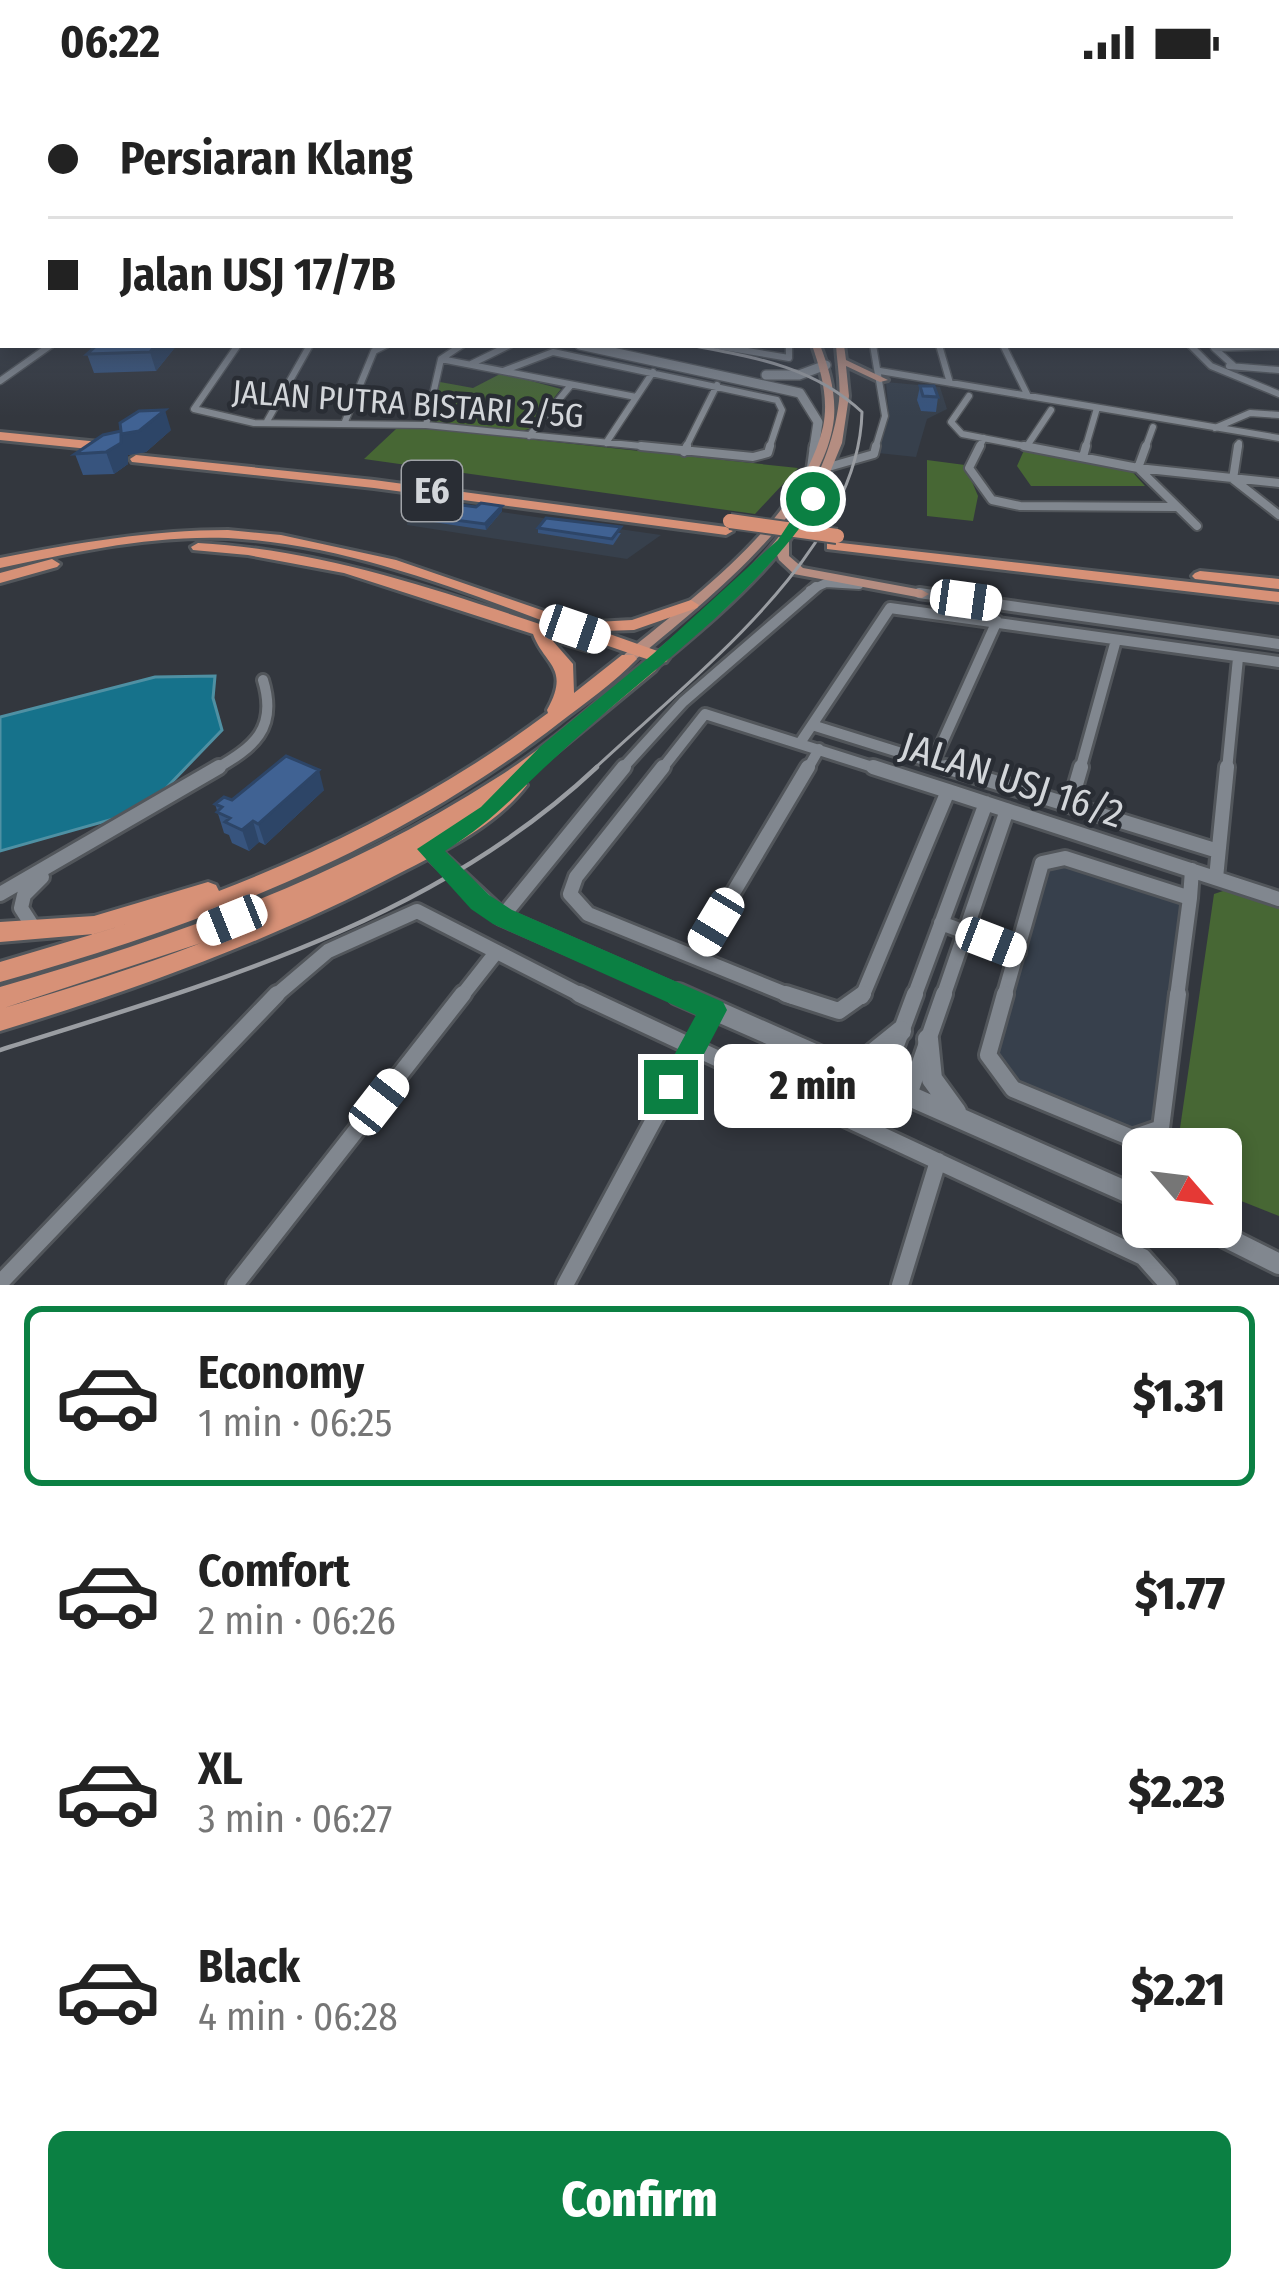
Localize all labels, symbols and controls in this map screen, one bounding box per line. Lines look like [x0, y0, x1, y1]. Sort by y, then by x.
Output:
text: 06:22 [60, 15, 160, 69]
text: Persiaran Klang [120, 132, 413, 186]
text: Jalan USJ 17/7B [120, 248, 396, 302]
street label: JALAN PUTRA BISTARI 2/5G [231, 372, 585, 436]
road number: E6 [402, 461, 462, 521]
route start [786, 472, 840, 526]
car [928, 577, 1004, 623]
car [535, 600, 615, 658]
street label: JALAN USJ 16/2 [895, 722, 1129, 838]
car [682, 882, 750, 962]
car [192, 890, 272, 950]
car [951, 912, 1031, 972]
callout: 2 min [713, 1045, 911, 1129]
route end [644, 1060, 698, 1114]
car [343, 1063, 415, 1141]
text: 2 min [770, 1063, 856, 1109]
north arrow [1122, 1128, 1242, 1248]
map controls [1122, 1128, 1242, 1248]
icon: car [54, 1342, 162, 1450]
text: Economy [198, 1346, 364, 1400]
text: $1.31 [1133, 1369, 1225, 1423]
text: 1 min · 06:25 [198, 1400, 392, 1446]
icon: car [54, 1540, 162, 1648]
text: Comfort [198, 1544, 350, 1598]
text: $1.77 [1135, 1567, 1225, 1621]
text: 2 min · 06:26 [198, 1598, 396, 1644]
icon: car [54, 1738, 162, 1846]
text: XL [198, 1742, 243, 1796]
text: $2.23 [1128, 1765, 1225, 1819]
text: 3 min · 06:27 [198, 1796, 392, 1842]
icon: car [54, 1936, 162, 2044]
text: Black [198, 1940, 300, 1994]
text: $2.21 [1131, 1963, 1225, 2017]
text: 4 min · 06:28 [198, 1994, 398, 2040]
button: Confirm [48, 2131, 1231, 2269]

